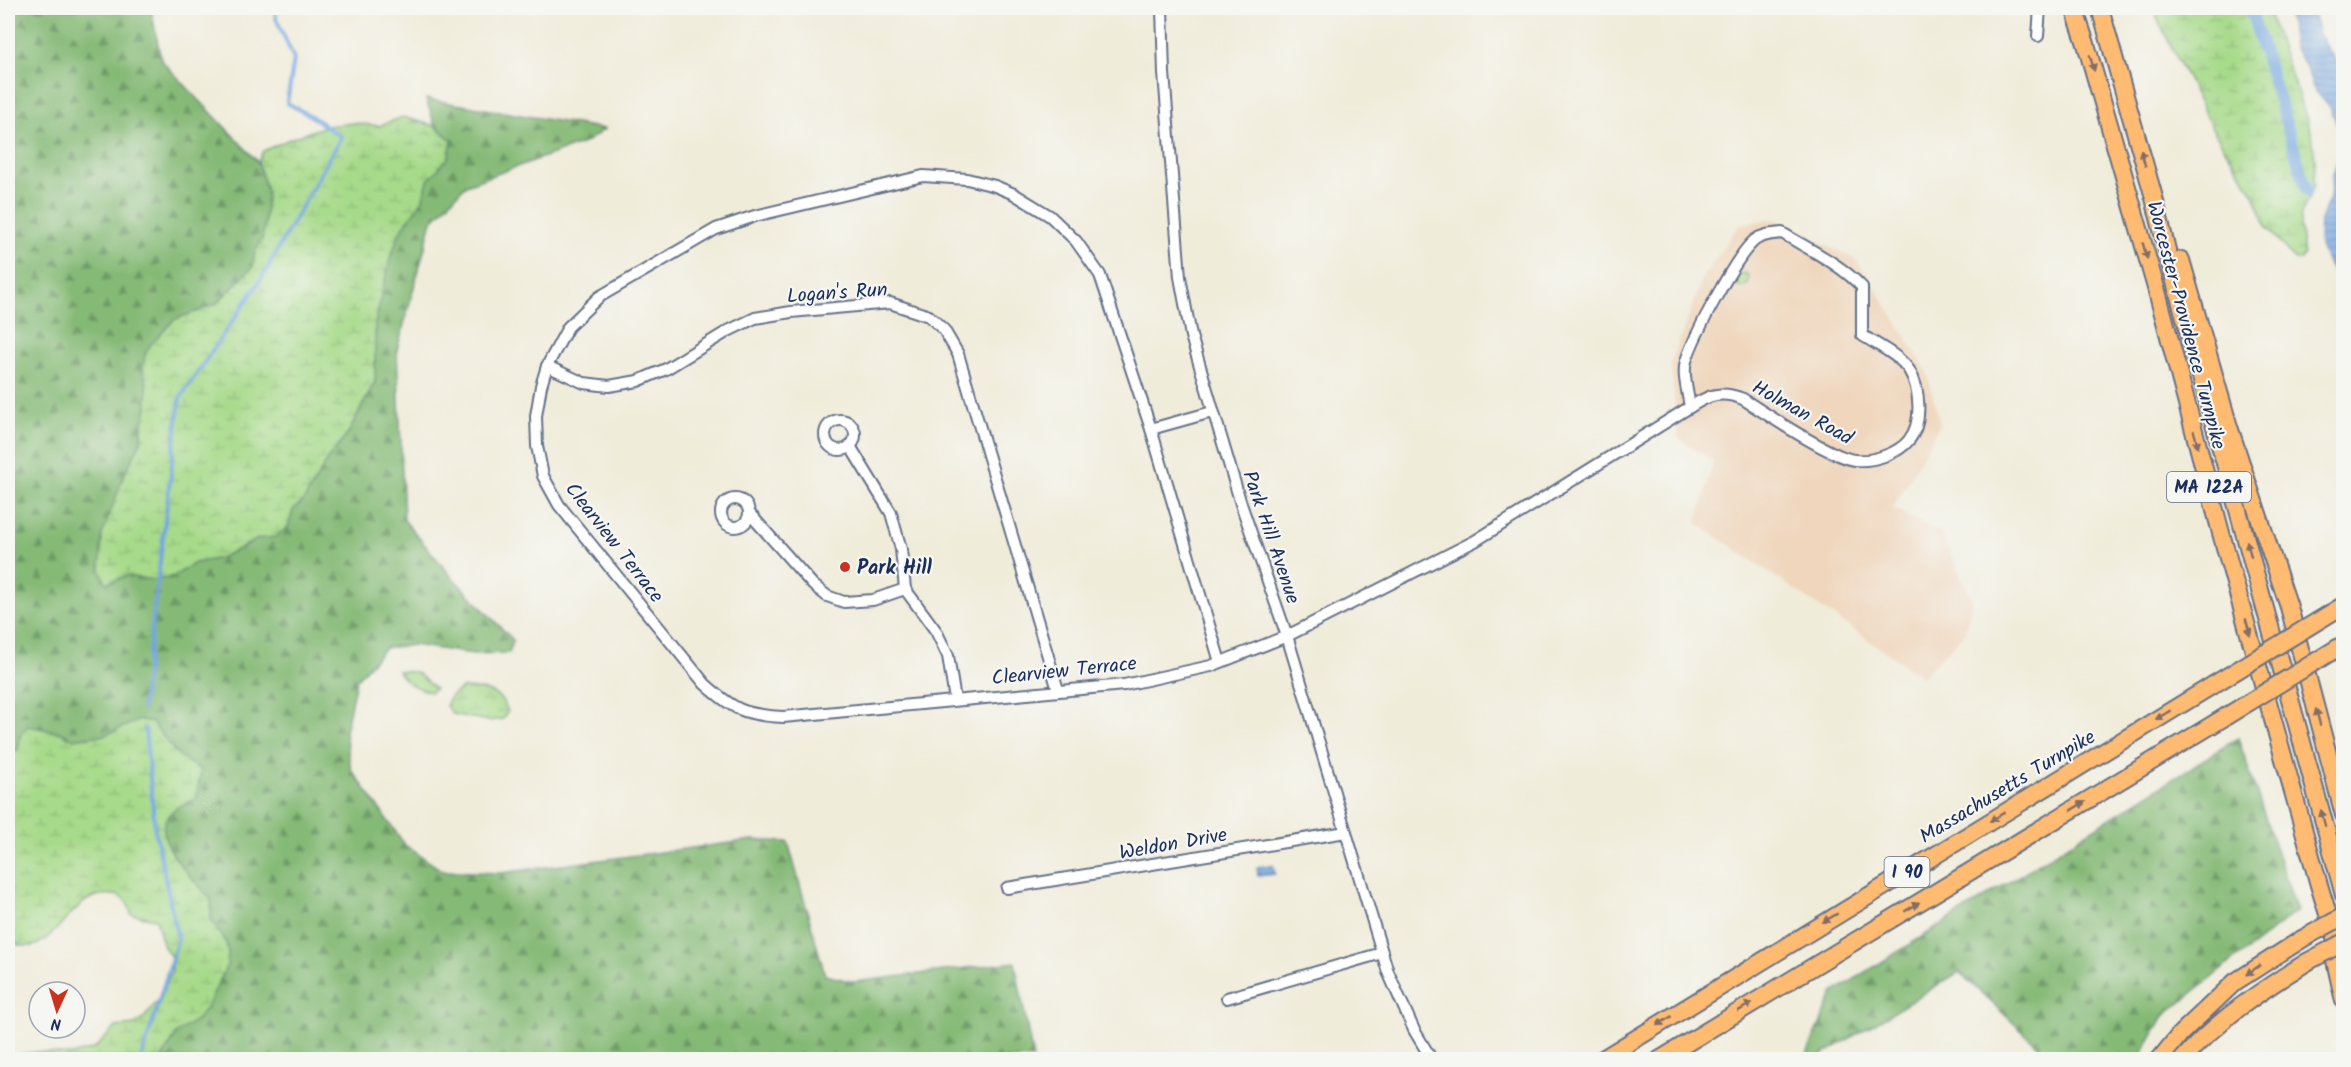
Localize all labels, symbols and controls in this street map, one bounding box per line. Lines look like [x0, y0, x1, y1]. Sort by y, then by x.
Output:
one-way arrow [2088, 54, 2097, 72]
one-way arrow [2138, 149, 2147, 167]
street label: Worcester-Providence Turnpike [2136, 198, 2234, 453]
one-way arrow [2141, 241, 2151, 260]
street label: Logan's Run [786, 275, 889, 313]
street label: Holman Road [1746, 373, 1859, 455]
one-way arrow [2192, 430, 2201, 448]
street label: Park Hill Avenue [1232, 467, 1308, 609]
road number: MA 122A [2167, 472, 2251, 502]
street label: Clearview Terrace [556, 476, 671, 611]
one-way arrow [2244, 540, 2253, 558]
place label: Park Hill [857, 553, 933, 585]
marker: Park Hill [838, 560, 852, 574]
one-way arrow [2244, 618, 2253, 636]
street label: Clearview Terrace [990, 648, 1138, 696]
one-way arrow [2312, 708, 2322, 726]
one-way arrow [2155, 710, 2171, 721]
street label: Massachusetts Turnpike [1914, 722, 2102, 853]
one-way arrow [2070, 800, 2086, 811]
one-way arrow [2317, 809, 2327, 827]
one-way arrow [1989, 811, 2005, 822]
street label: Weldon Drive [1117, 820, 1230, 870]
road number: I 90 [1884, 857, 1930, 887]
one-way arrow [1904, 902, 1921, 912]
one-way arrow [1822, 913, 1838, 924]
one-way arrow [2245, 964, 2261, 976]
north arrow [27, 980, 87, 1040]
one-way arrow [1737, 1002, 1753, 1013]
text: N [50, 1011, 62, 1036]
one-way arrow [1656, 1015, 1672, 1026]

